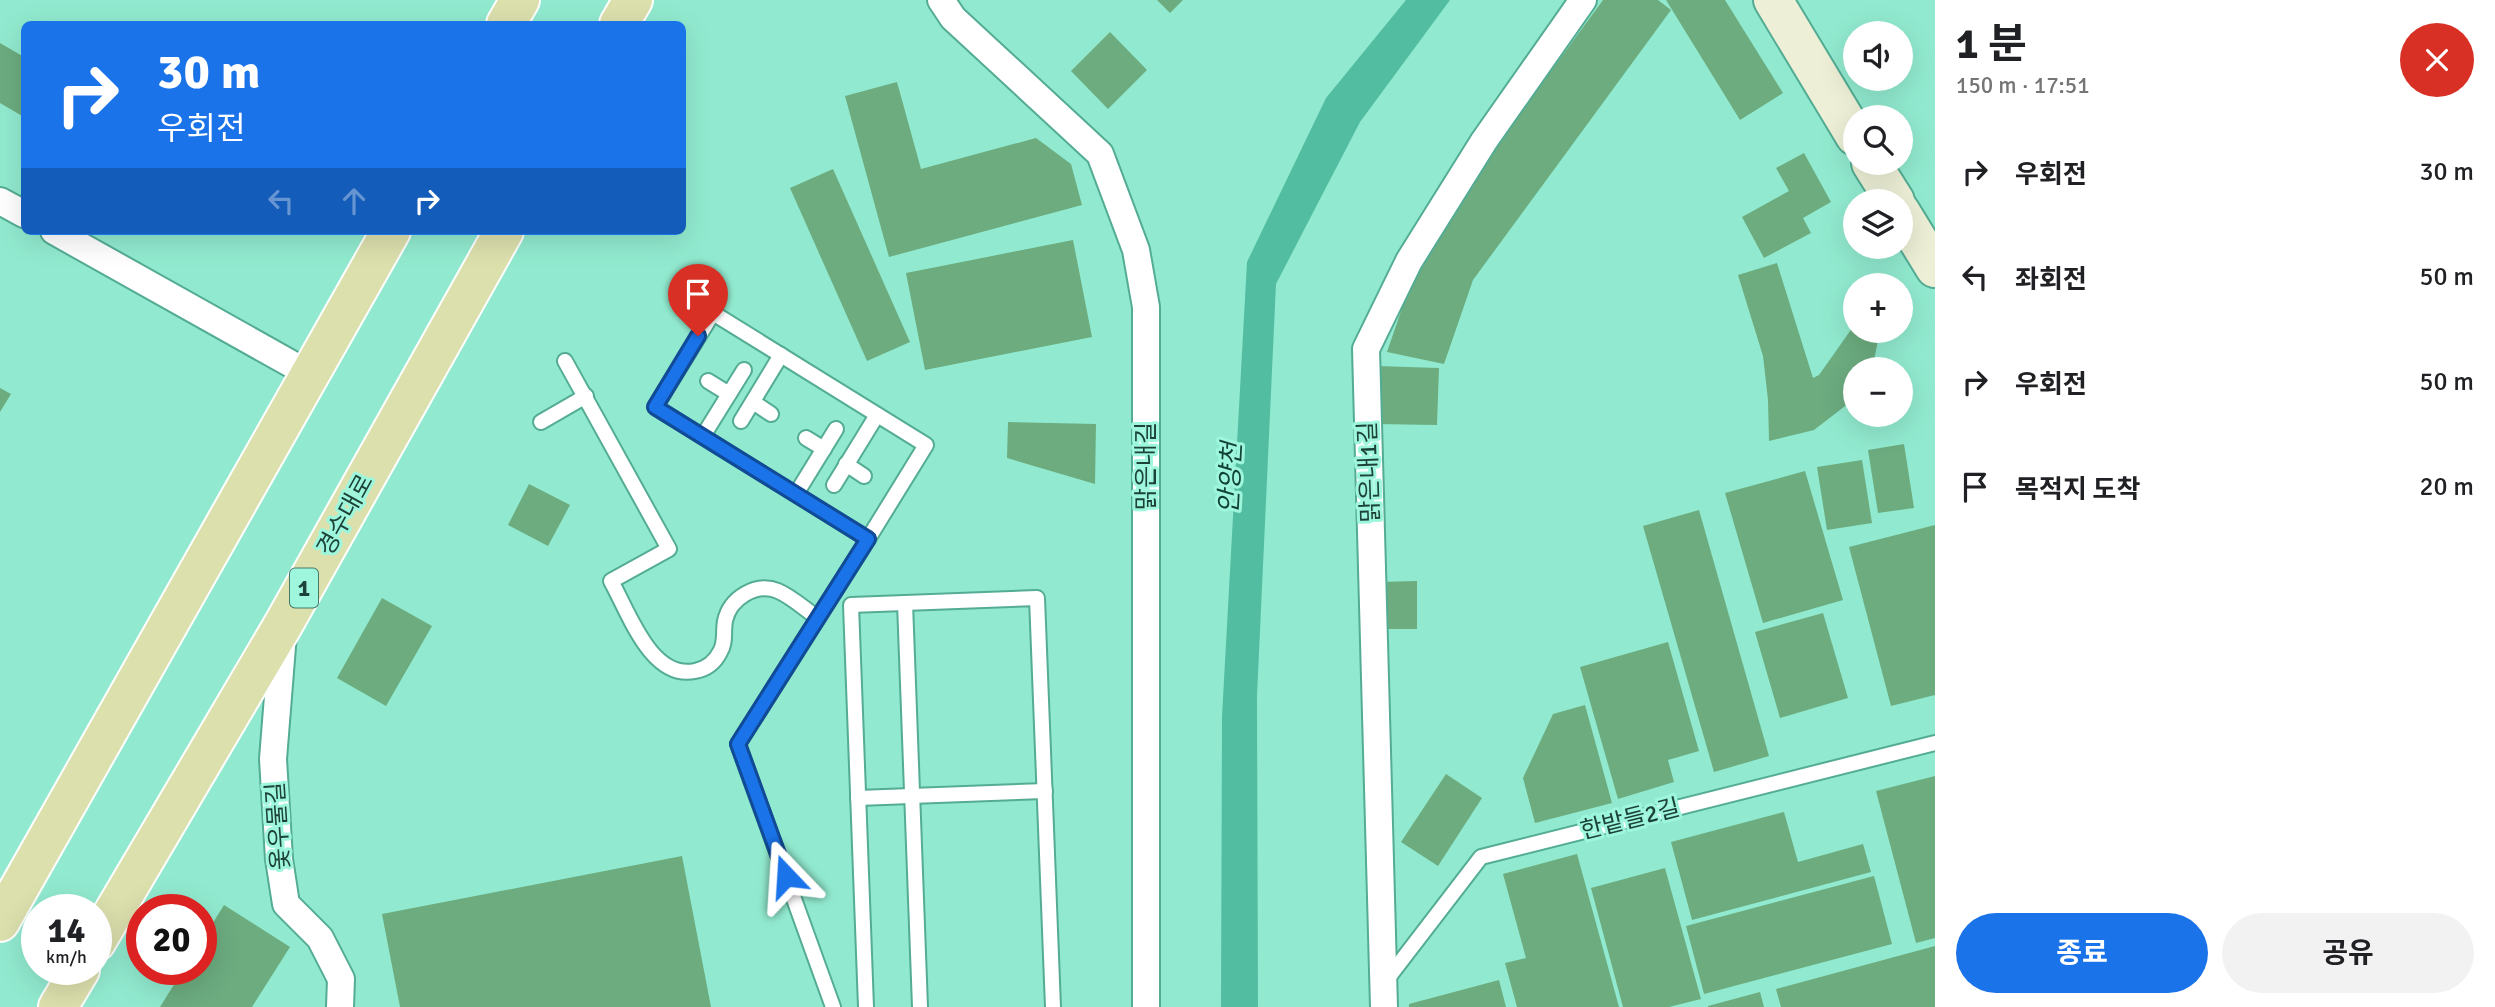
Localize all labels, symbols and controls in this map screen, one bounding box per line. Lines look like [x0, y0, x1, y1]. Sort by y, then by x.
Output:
text: 1 분 [1956, 19, 2027, 70]
map controls [1843, 21, 1913, 427]
button: sound [1843, 21, 1913, 91]
button: close [2400, 23, 2474, 97]
text: 30 m [157, 42, 260, 102]
icon: right [42, 49, 133, 140]
text: 150 m · 17:51 [1956, 71, 2090, 100]
button: search [1843, 105, 1913, 175]
text: 우회전 [157, 109, 245, 148]
icon: right [1956, 153, 1994, 191]
text: 30 m [2419, 156, 2474, 188]
text: 우회전 [2015, 159, 2087, 191]
icon: left [262, 182, 300, 220]
icon: ahead [335, 182, 373, 220]
icon: right [408, 182, 446, 220]
button: layers [1843, 189, 1913, 259]
icon: left [1956, 258, 1994, 296]
text: 50 m [2419, 261, 2474, 293]
pin [668, 264, 728, 336]
text: 좌회전 [2015, 264, 2087, 296]
button: + [1843, 273, 1913, 343]
icon: arrive [679, 275, 717, 313]
button: − [1843, 357, 1913, 427]
icon: right [1956, 363, 1994, 401]
text: 50 m [2419, 366, 2474, 398]
text: 우회전 [2015, 369, 2087, 401]
street label: 맑은내1길 [1352, 421, 1386, 523]
street label: 맑은내길 [1131, 422, 1161, 510]
water label: 안양천 [1213, 438, 1249, 515]
icon: arrive [1956, 468, 1994, 506]
street label: 경수대로 [310, 469, 380, 561]
text: 20 m [2419, 471, 2474, 503]
text: 목적지 도착 [2015, 474, 2140, 506]
road number: 1 [290, 568, 318, 608]
street label: 옻우물길 [260, 781, 296, 871]
street label: 한밭들2길 [1577, 792, 1683, 846]
position arrow [749, 839, 823, 913]
speed limit sign: 20 [126, 894, 217, 985]
text: 14 [48, 909, 85, 952]
button: 종료 [1956, 913, 2208, 993]
button: 공유 [2222, 913, 2474, 993]
text: km/h [46, 946, 87, 968]

